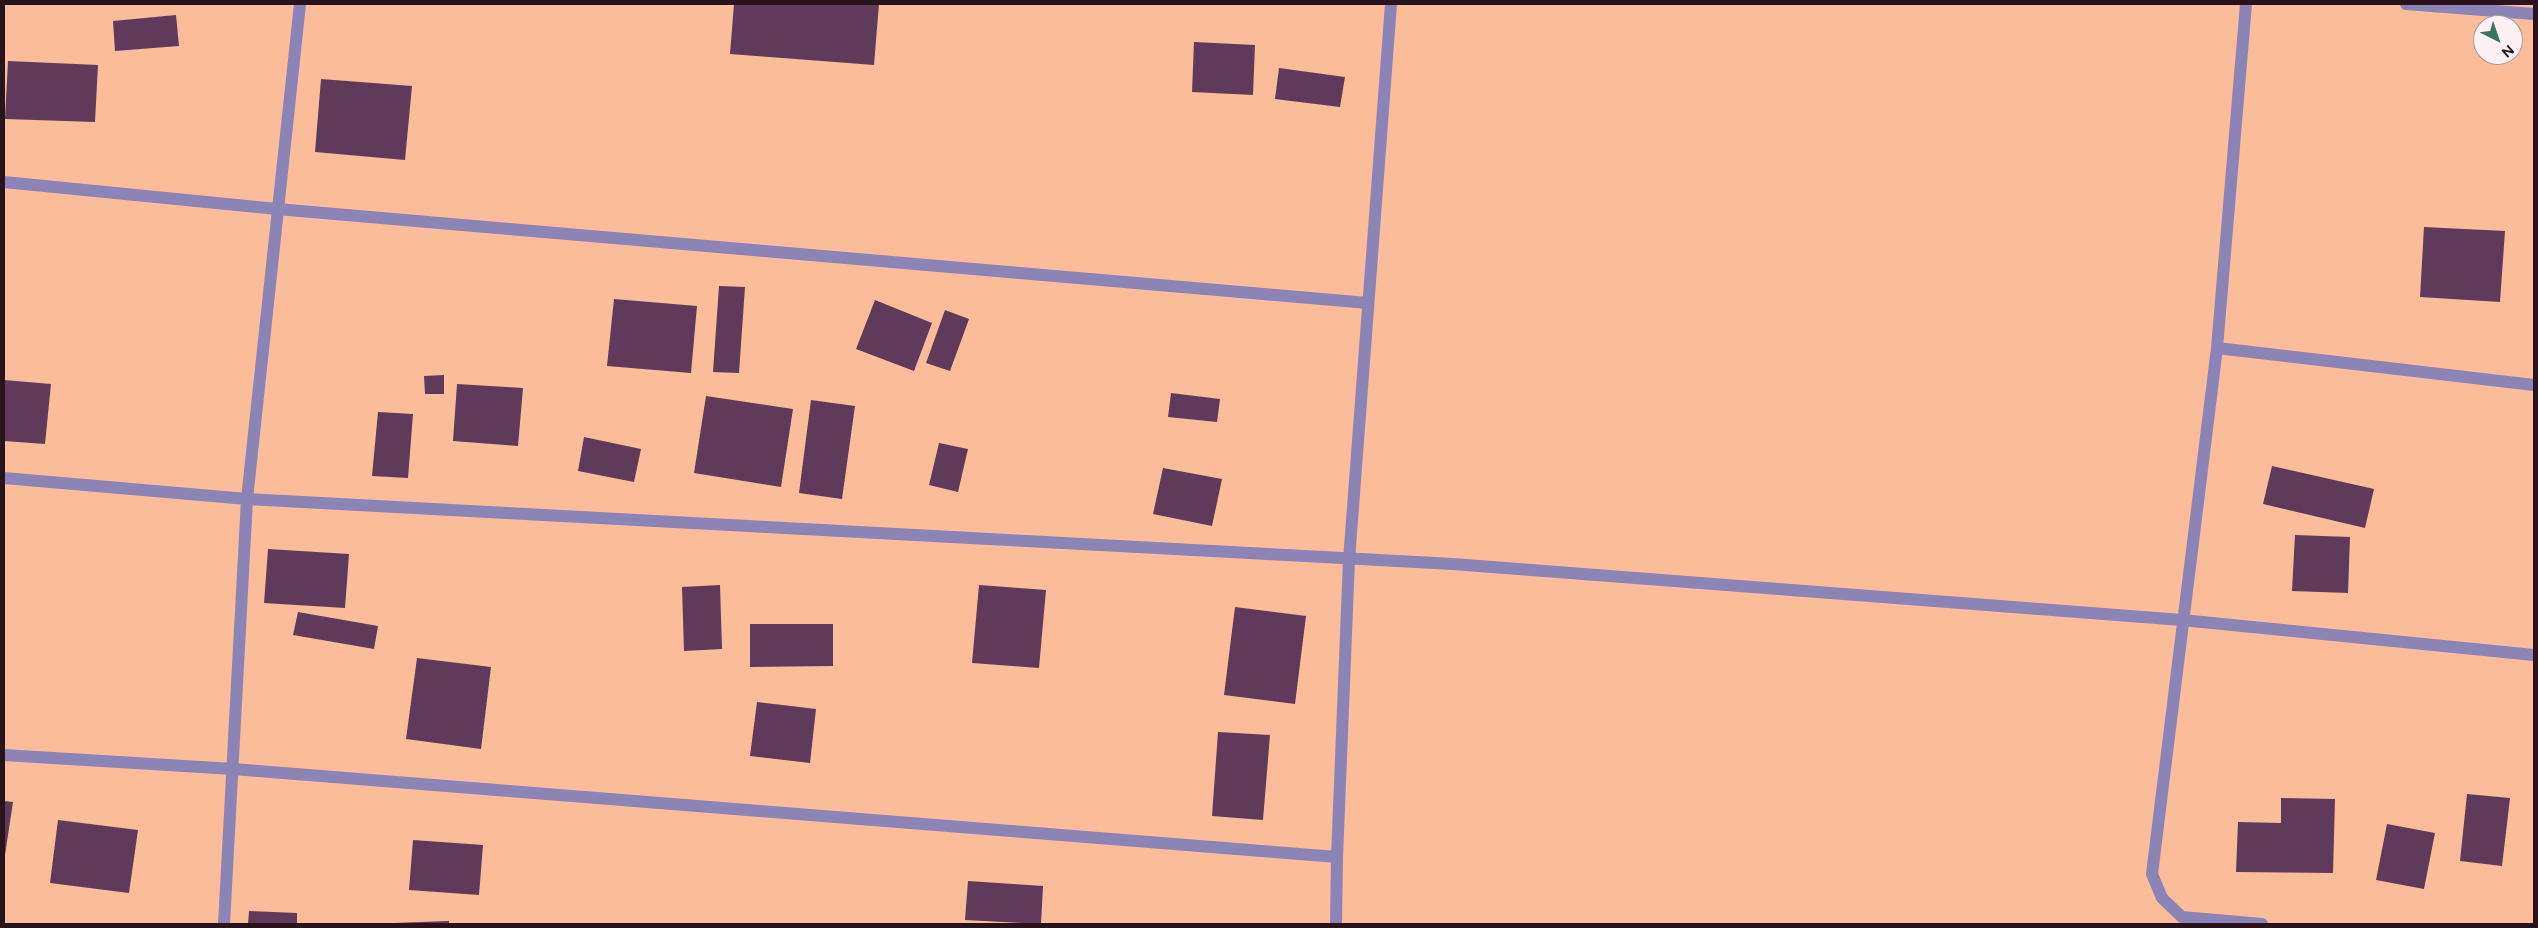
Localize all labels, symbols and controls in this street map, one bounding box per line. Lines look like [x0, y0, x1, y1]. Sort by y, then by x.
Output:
north arrow [2473, 15, 2523, 65]
text: N [2498, 41, 2517, 61]

